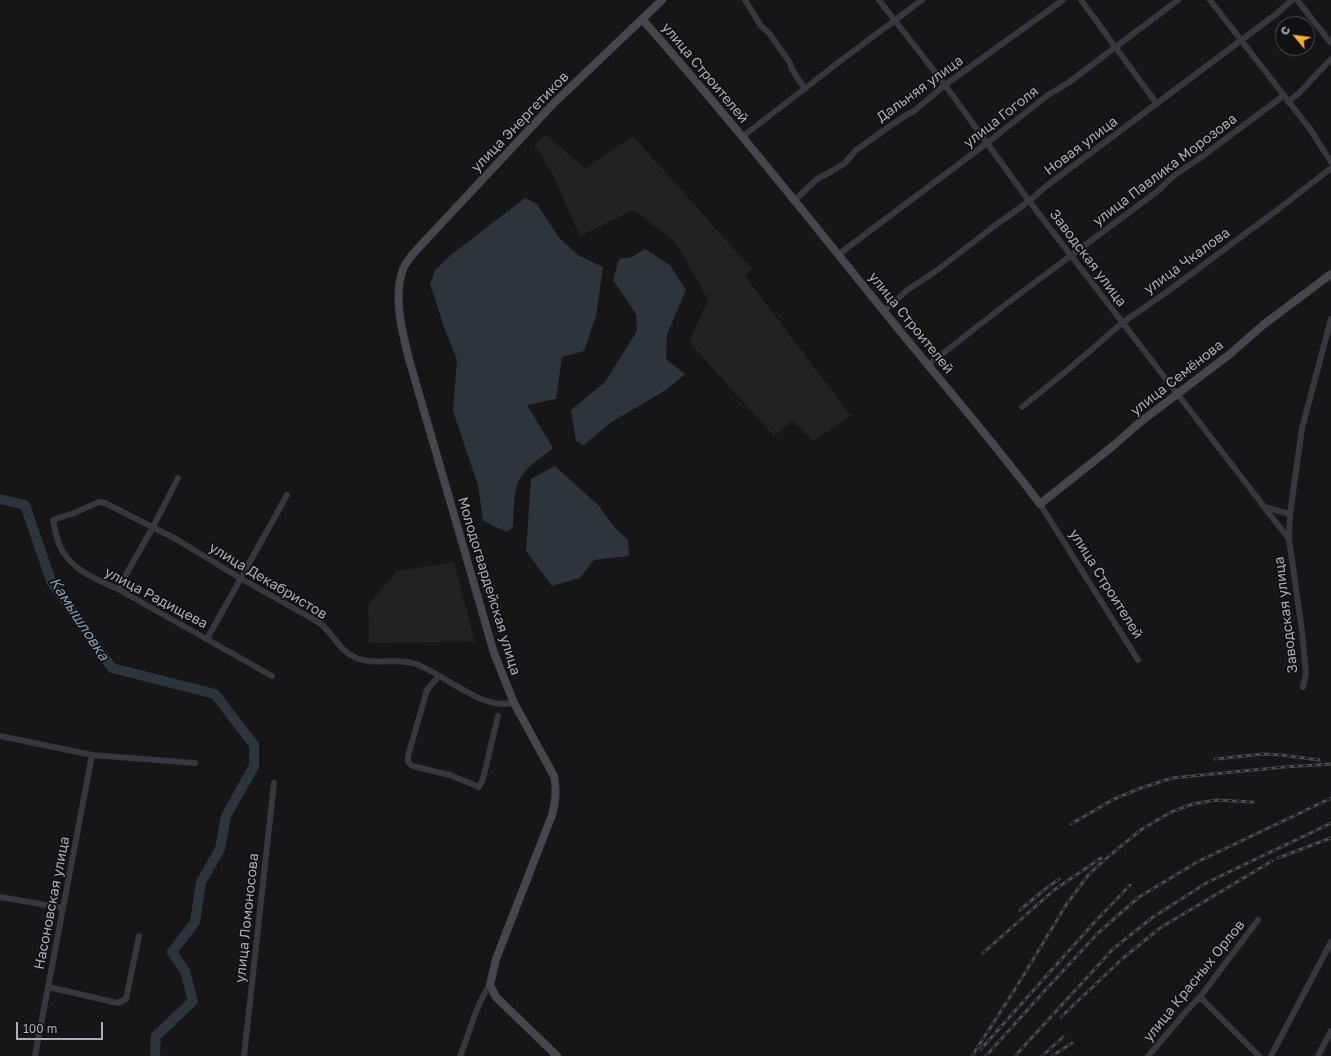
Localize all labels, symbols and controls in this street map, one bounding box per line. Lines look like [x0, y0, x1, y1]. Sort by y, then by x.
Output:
north arrow [1275, 16, 1315, 56]
street label: улица Строителей [658, 19, 752, 127]
text: С [1277, 24, 1293, 37]
street label: Дальняя улица [874, 52, 966, 126]
street label: улица Энергетиков [468, 68, 572, 176]
street label: улица Гоголя [960, 83, 1042, 151]
street label: улица Павлика Морозова [1090, 110, 1240, 230]
street label: Новая улица [1041, 113, 1121, 179]
street label: Заводская улица [1046, 206, 1130, 310]
street label: улица Чкалова [1141, 224, 1233, 298]
street label: улица Строителей [865, 269, 957, 377]
street label: улица Семёнова [1127, 337, 1227, 419]
street label: Молодогвардейская улица [454, 495, 524, 677]
street label: улица Строителей [1065, 526, 1147, 642]
street label: улица Декабристов [206, 539, 330, 623]
street label: Заводская улица [1271, 556, 1301, 674]
street label: улица Радищева [102, 564, 210, 632]
water label: Камышловка [45, 574, 113, 664]
street label: Насоновская улица [31, 835, 73, 971]
street label: улица Ломоносова [232, 852, 262, 984]
street label: улица Красных Орлов [1140, 917, 1248, 1045]
scale bar [18, 1014, 105, 1040]
text: 100 m [23, 1021, 57, 1036]

